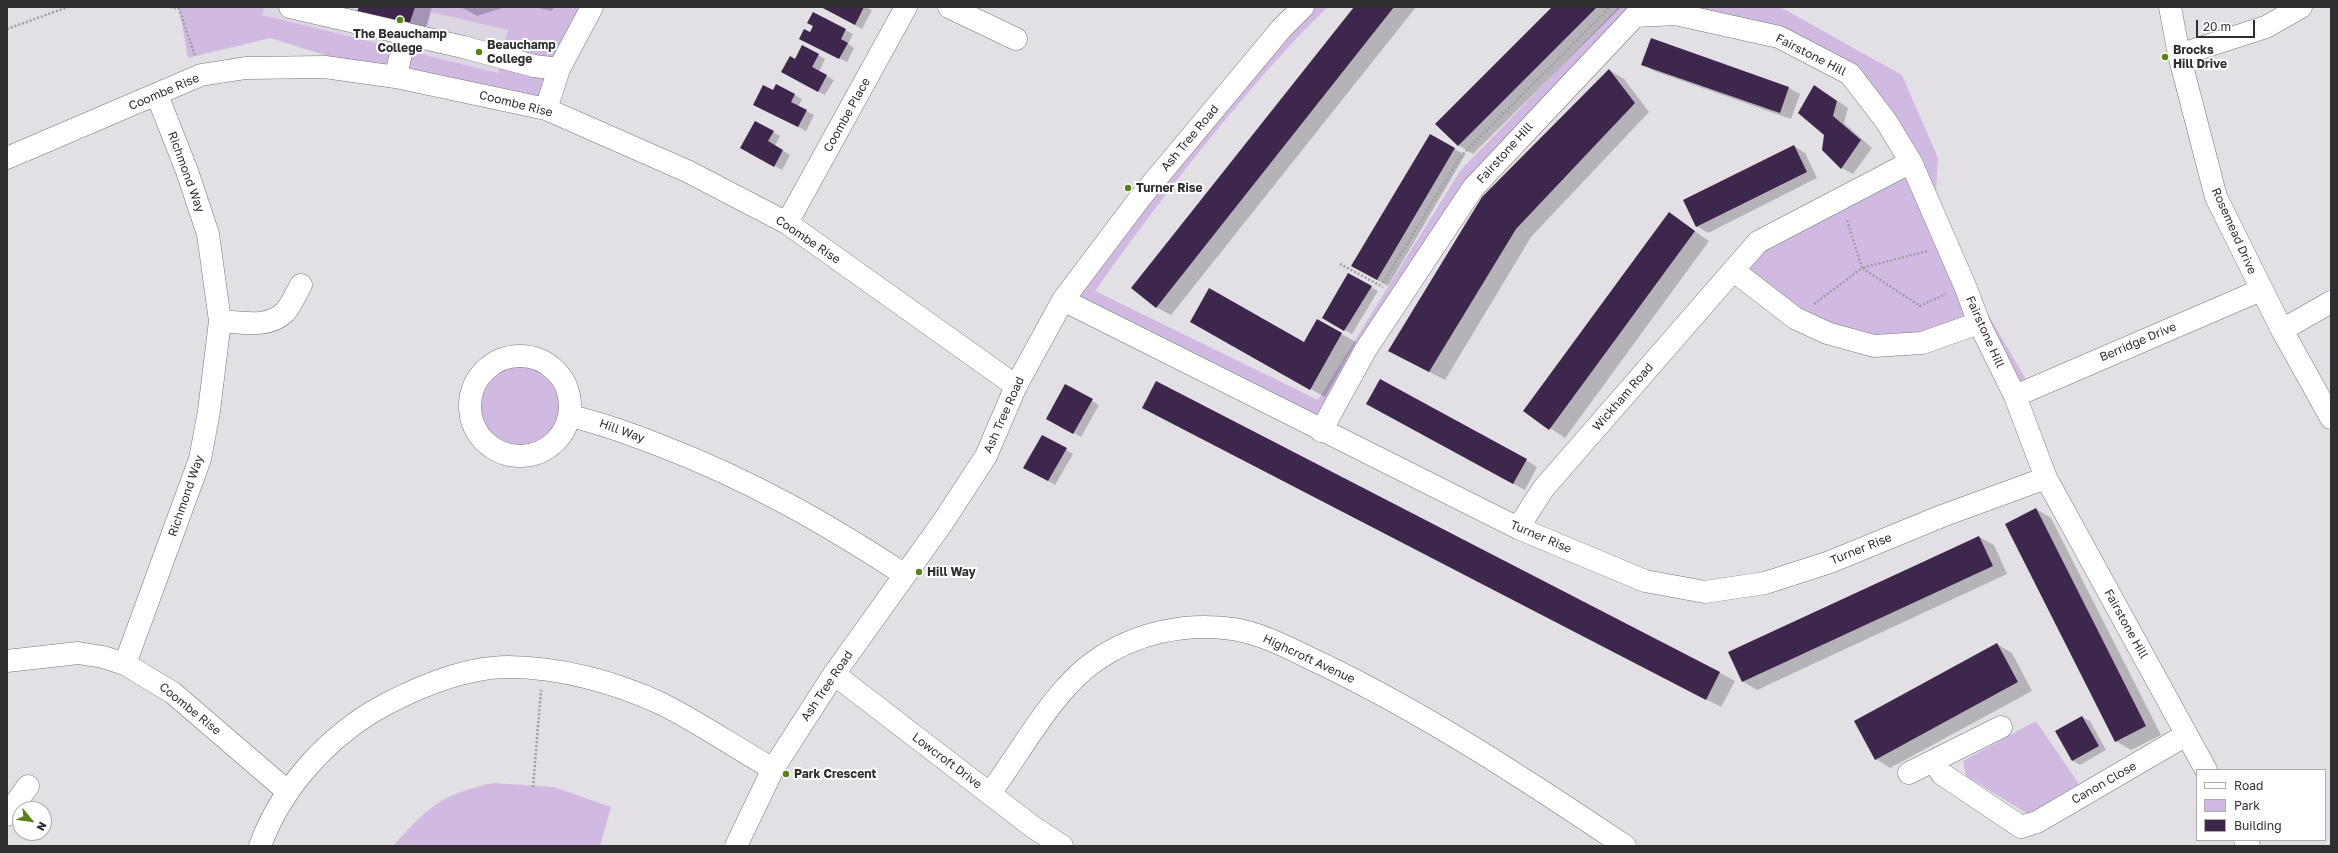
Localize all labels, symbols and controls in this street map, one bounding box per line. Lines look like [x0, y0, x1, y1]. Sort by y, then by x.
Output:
scale bar [2198, 12, 2257, 38]
marker: The Beauchamp College [395, 15, 405, 25]
text: 20 m [2203, 19, 2231, 34]
place label: The Beauchamp College [353, 27, 447, 55]
street label: Fairstone Hill [1773, 31, 1849, 79]
place label: Beauchamp College [487, 38, 556, 66]
place label: Brocks Hill Drive [2173, 43, 2227, 71]
marker: Beauchamp College [474, 47, 484, 57]
marker: Brocks Hill Drive [2160, 52, 2170, 62]
street label: Coombe Rise [127, 71, 201, 113]
street label: Coombe Place [821, 75, 873, 155]
street label: Coombe Rise [478, 88, 554, 120]
street label: Ash Tree Road [1158, 102, 1222, 174]
street label: Fairstone Hill [1474, 119, 1536, 187]
street label: Richmond Way [165, 130, 207, 214]
place label: Turner Rise [1136, 181, 1203, 195]
marker: Turner Rise [1123, 183, 1133, 193]
street label: Rosemead Drive [2209, 186, 2259, 276]
street label: Coombe Rise [773, 213, 843, 267]
street label: Fairstone Hill [1963, 294, 2007, 370]
street label: Berridge Drive [2097, 319, 2179, 365]
street label: Wickham Road [1590, 360, 1656, 434]
street label: Ash Tree Road [981, 375, 1027, 455]
street label: Hill Way [597, 416, 647, 446]
street label: Richmond Way [165, 453, 207, 539]
street label: Turner Rise [1508, 518, 1574, 556]
street label: Turner Rise [1828, 530, 1894, 568]
place label: Hill Way [927, 565, 976, 579]
marker: Hill Way [914, 567, 924, 577]
street label: Fairstone Hill [2101, 587, 2151, 661]
street label: Highcroft Avenue [1261, 631, 1357, 687]
street label: Ash Tree Road [798, 648, 856, 724]
street label: Coombe Rise [156, 680, 224, 738]
street label: Lowcroft Drive [909, 730, 985, 792]
street label: Canon Close [2069, 759, 2139, 807]
place label: Park Crescent [794, 767, 876, 781]
marker: Park Crescent [781, 769, 791, 779]
legend [2196, 769, 2326, 841]
text: Road [2234, 778, 2263, 793]
text: Park [2234, 798, 2260, 813]
north arrow [12, 801, 52, 841]
text: Building [2234, 818, 2282, 833]
text: N [34, 820, 50, 833]

